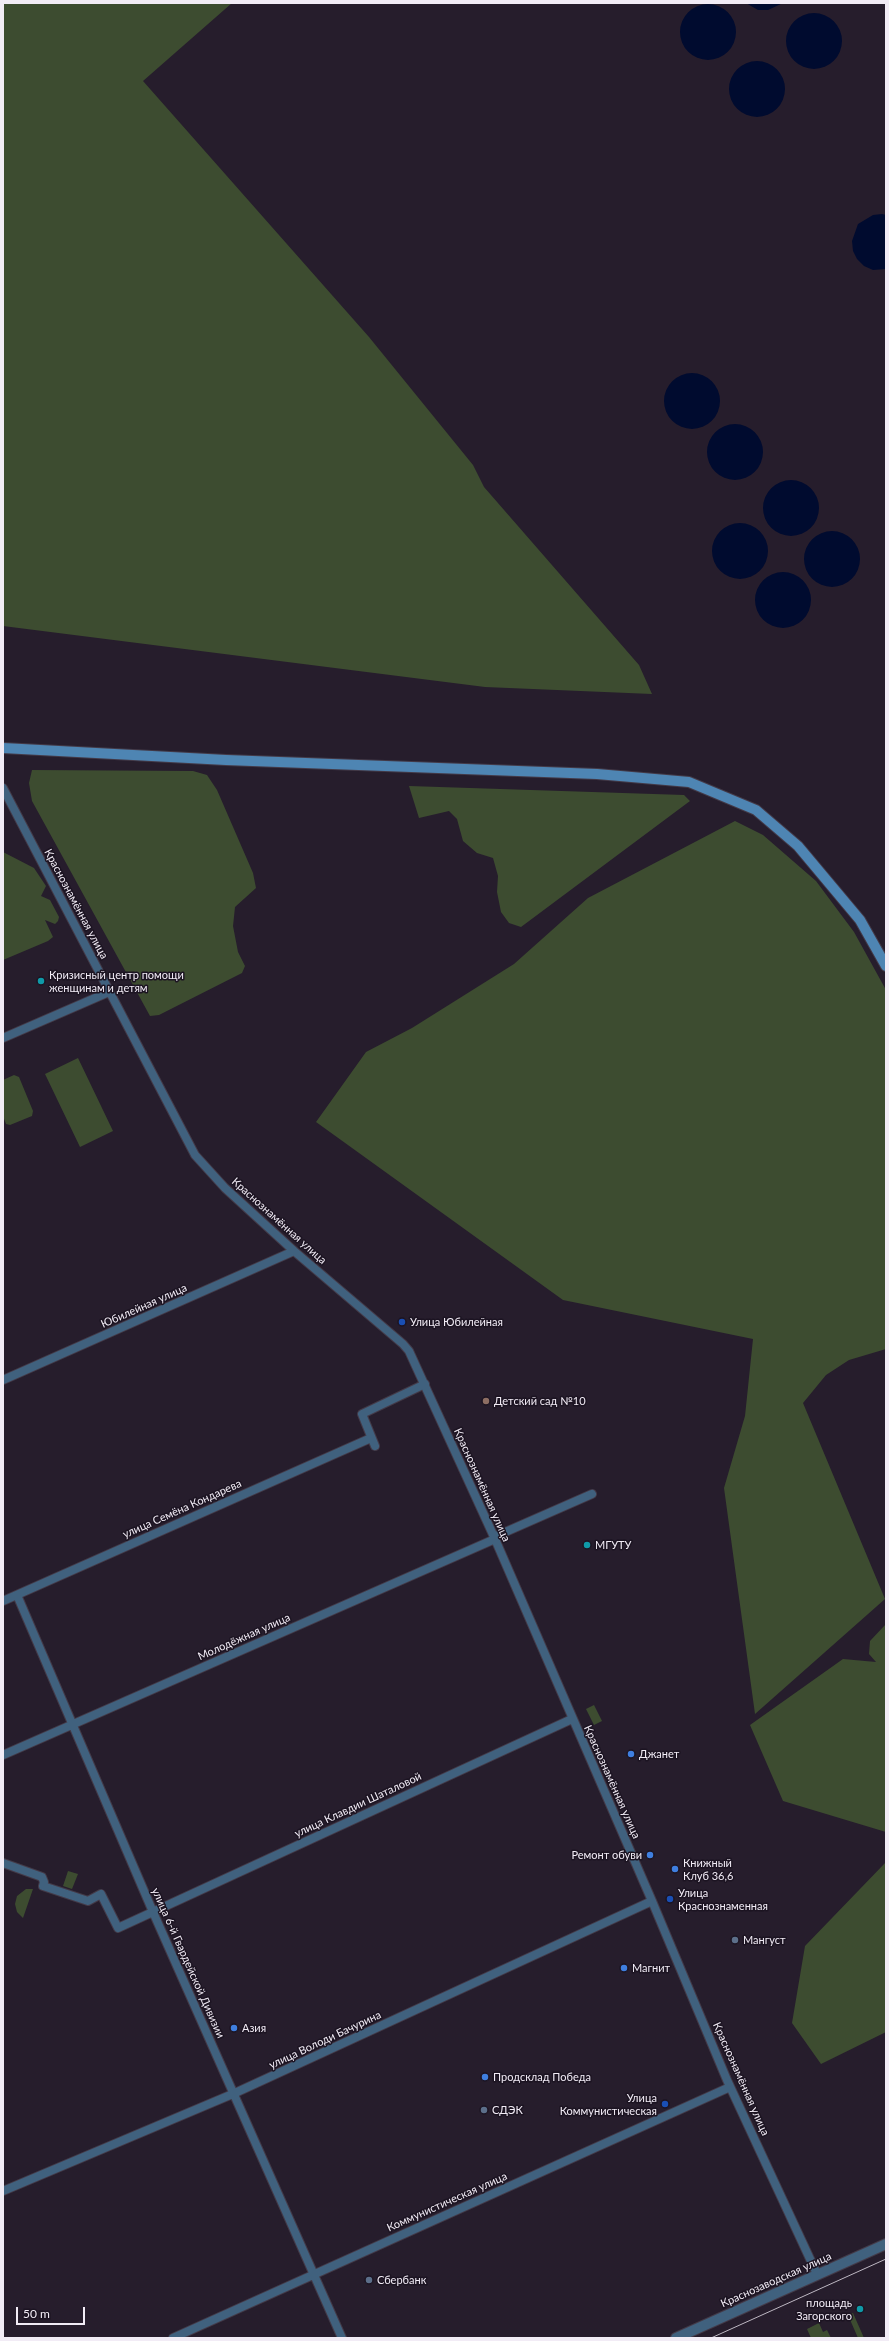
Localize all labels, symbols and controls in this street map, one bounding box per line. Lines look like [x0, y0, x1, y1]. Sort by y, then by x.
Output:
street label: Краснознамённая улица [41, 847, 111, 961]
place label: Кризисный центр помощи женщинам и детям [49, 968, 184, 994]
marker: Кризисный центр помощи женщинам и детям [36, 976, 46, 986]
street label: Краснознамённая улица [229, 1175, 329, 1267]
street label: Юбилейная улица [99, 1281, 189, 1331]
place label: Улица Юбилейная [410, 1315, 503, 1329]
marker: Улица Юбилейная [397, 1317, 407, 1327]
place label: Детский сад №10 [494, 1394, 586, 1408]
marker: Детский сад №10 [481, 1396, 491, 1406]
street label: Краснознамённая улица [451, 1426, 513, 1544]
street label: улица Семёна Кондарева [121, 1477, 243, 1541]
place label: МГУТУ [595, 1538, 631, 1552]
marker: МГУТУ [582, 1540, 592, 1550]
street label: Молодёжная улица [196, 1611, 292, 1663]
street label: Краснознамённая улица [581, 1723, 643, 1841]
place label: Джанет [639, 1747, 679, 1761]
marker: Джанет [626, 1749, 636, 1759]
street label: улица Клавдии Шаталовой [292, 1770, 424, 1840]
place label: Ремонт обуви [571, 1848, 642, 1862]
marker: Ремонт обуви [645, 1850, 655, 1860]
place label: Книжный Клуб 36,6 [683, 1856, 733, 1882]
marker: Книжный Клуб 36,6 [670, 1864, 680, 1874]
street label: улица 6-й Гвардейской Дивизии [149, 1886, 227, 2040]
place label: Улица Краснознаменная [678, 1886, 768, 1912]
marker: Улица Краснознаменная [665, 1894, 675, 1904]
place label: Мангуст [743, 1933, 786, 1947]
marker: Мангуст [730, 1935, 740, 1945]
place label: Магнит [632, 1961, 670, 1975]
marker: Магнит [619, 1963, 629, 1973]
street label: улица Володи Бачурина [267, 2008, 383, 2072]
street label: Краснознамённая улица [710, 2020, 772, 2138]
place label: Азия [242, 2021, 266, 2035]
marker: Азия [229, 2023, 239, 2033]
place label: Продсклад Победа [493, 2070, 591, 2084]
marker: Продсклад Победа [480, 2072, 490, 2082]
place label: Улица Коммунистическая [560, 2091, 657, 2117]
marker: Улица Коммунистическая [660, 2099, 670, 2109]
place label: СДЭК [492, 2103, 523, 2117]
marker: СДЭК [479, 2105, 489, 2115]
street label: Коммунистическая улица [385, 2169, 509, 2235]
street label: Краснозаводская улица [719, 2250, 833, 2310]
place label: Сбербанк [377, 2273, 426, 2287]
marker: Сбербанк [364, 2275, 374, 2285]
place label: площадь Загорского [796, 2296, 852, 2322]
scale bar [18, 2299, 87, 2325]
marker: площадь Загорского [855, 2304, 865, 2314]
text: 50 m [23, 2306, 50, 2321]

